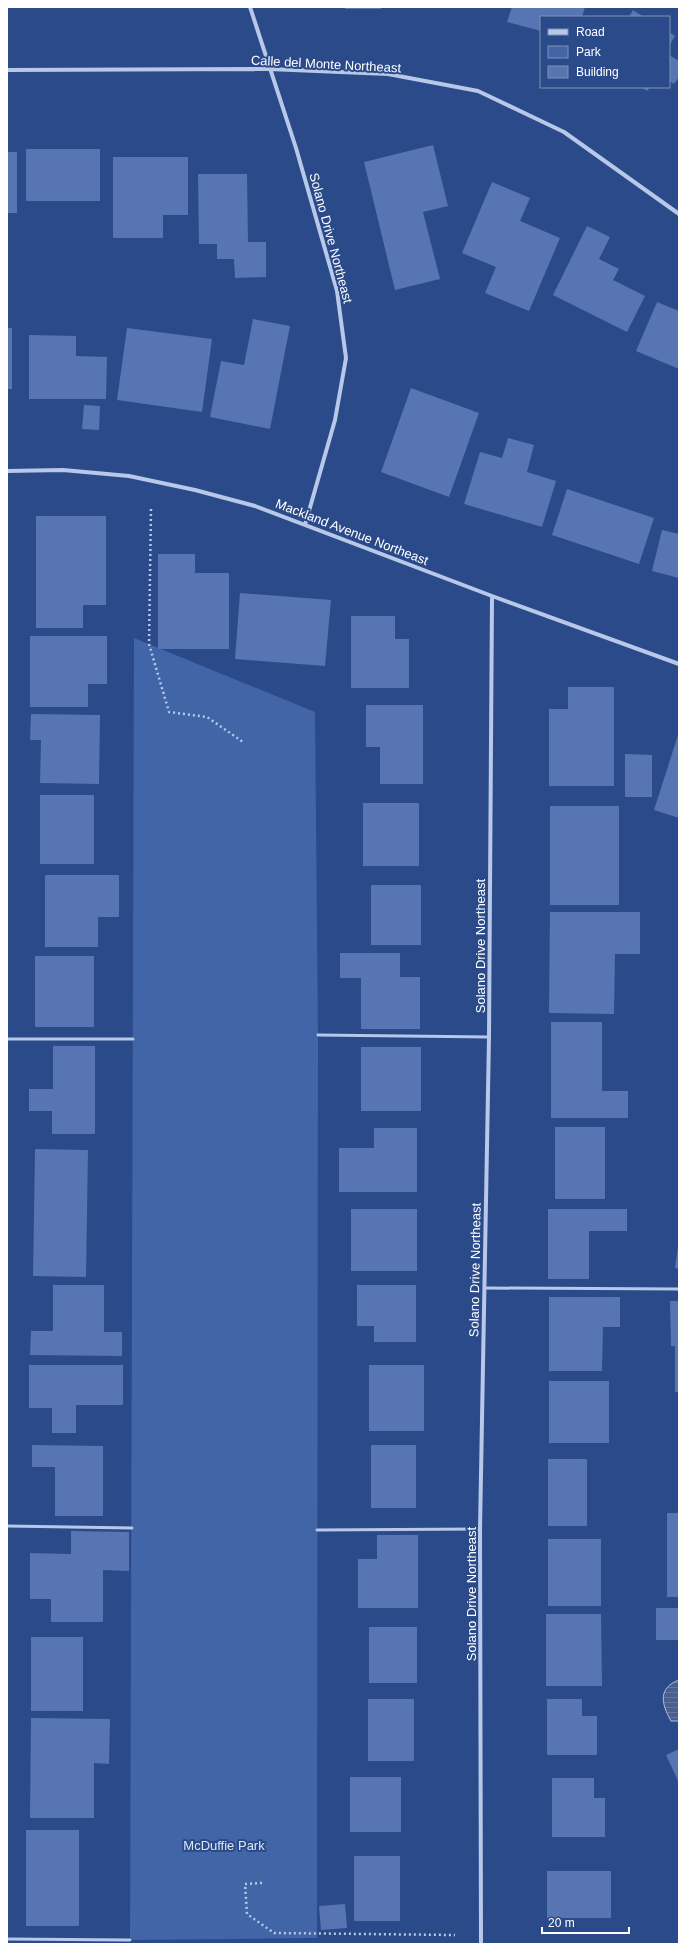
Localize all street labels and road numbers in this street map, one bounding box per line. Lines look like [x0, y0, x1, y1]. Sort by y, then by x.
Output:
street label: Calle del Monte Northeast [251, 53, 402, 75]
street label: Solano Drive Northeast [306, 171, 356, 305]
street label: Mackland Avenue Northeast [274, 496, 431, 568]
street label: Solano Drive Northeast [473, 878, 488, 1013]
street label: Solano Drive Northeast [466, 1202, 484, 1337]
street label: Solano Drive Northeast [464, 1526, 479, 1661]

